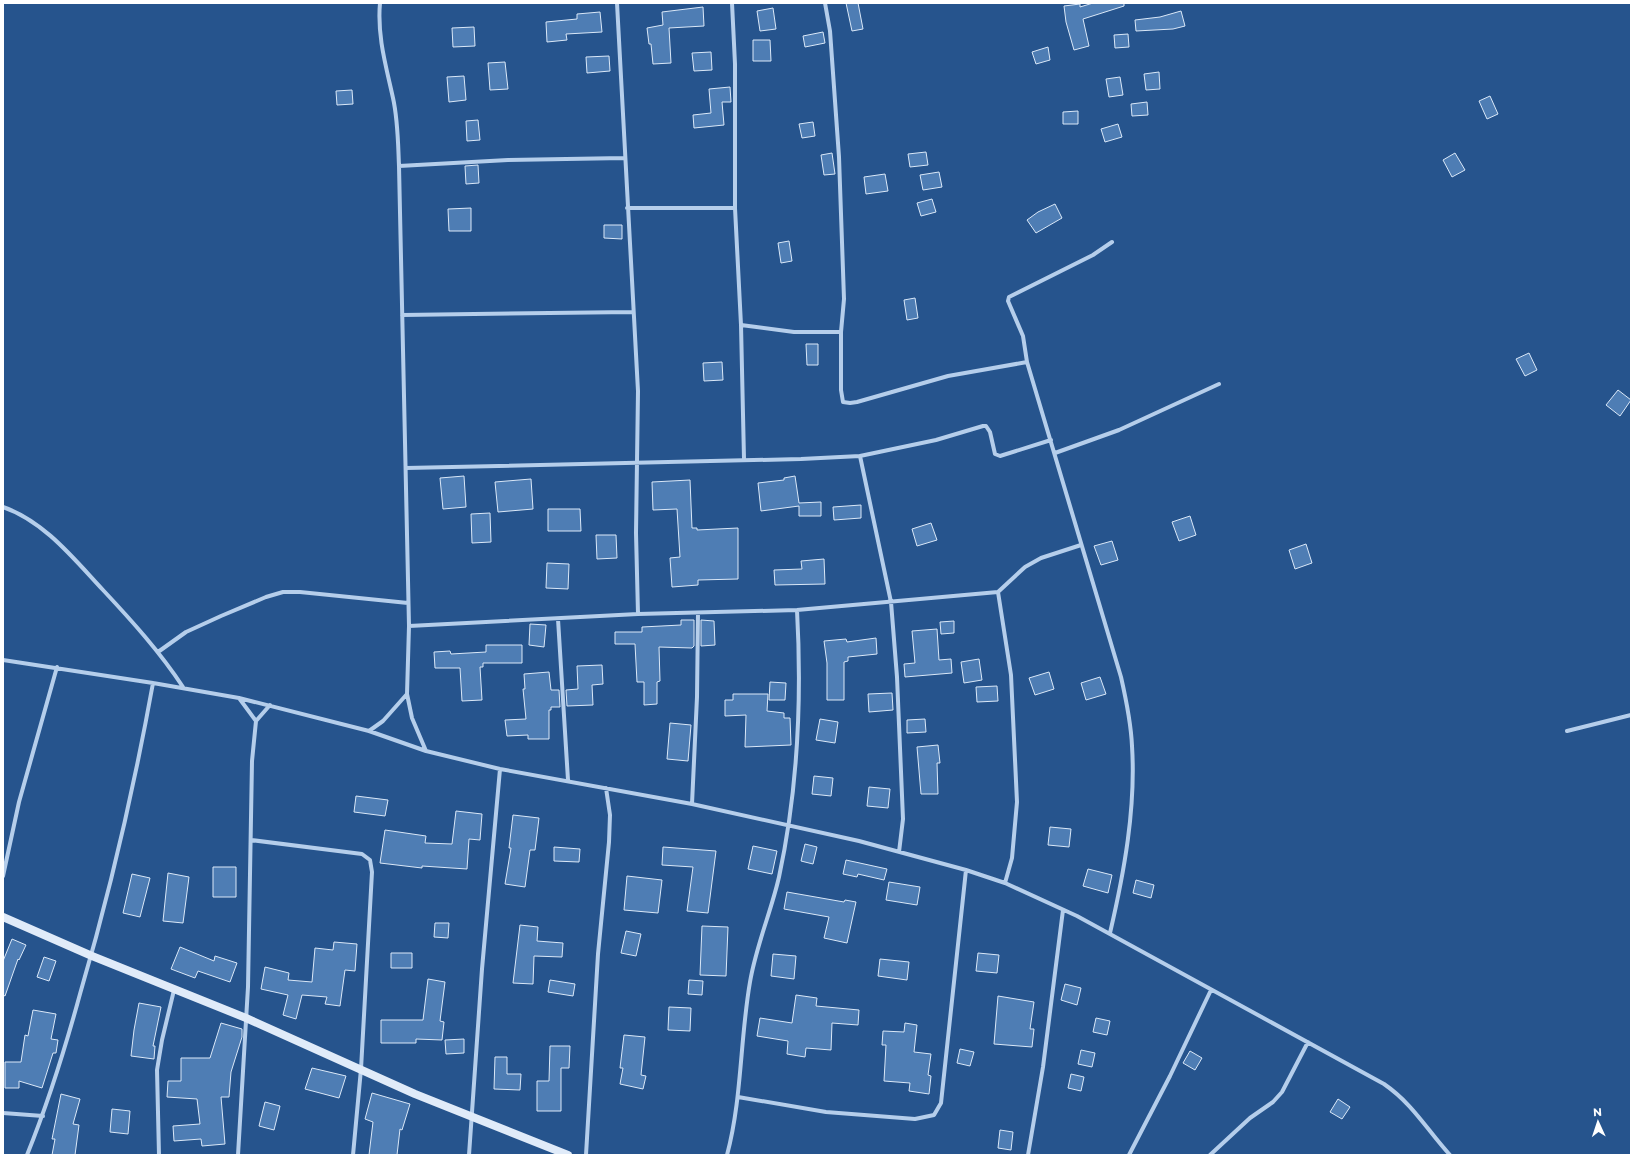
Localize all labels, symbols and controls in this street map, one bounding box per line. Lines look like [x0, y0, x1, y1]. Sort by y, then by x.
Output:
north arrow [1578, 1102, 1618, 1142]
text: N [1593, 1105, 1602, 1119]

